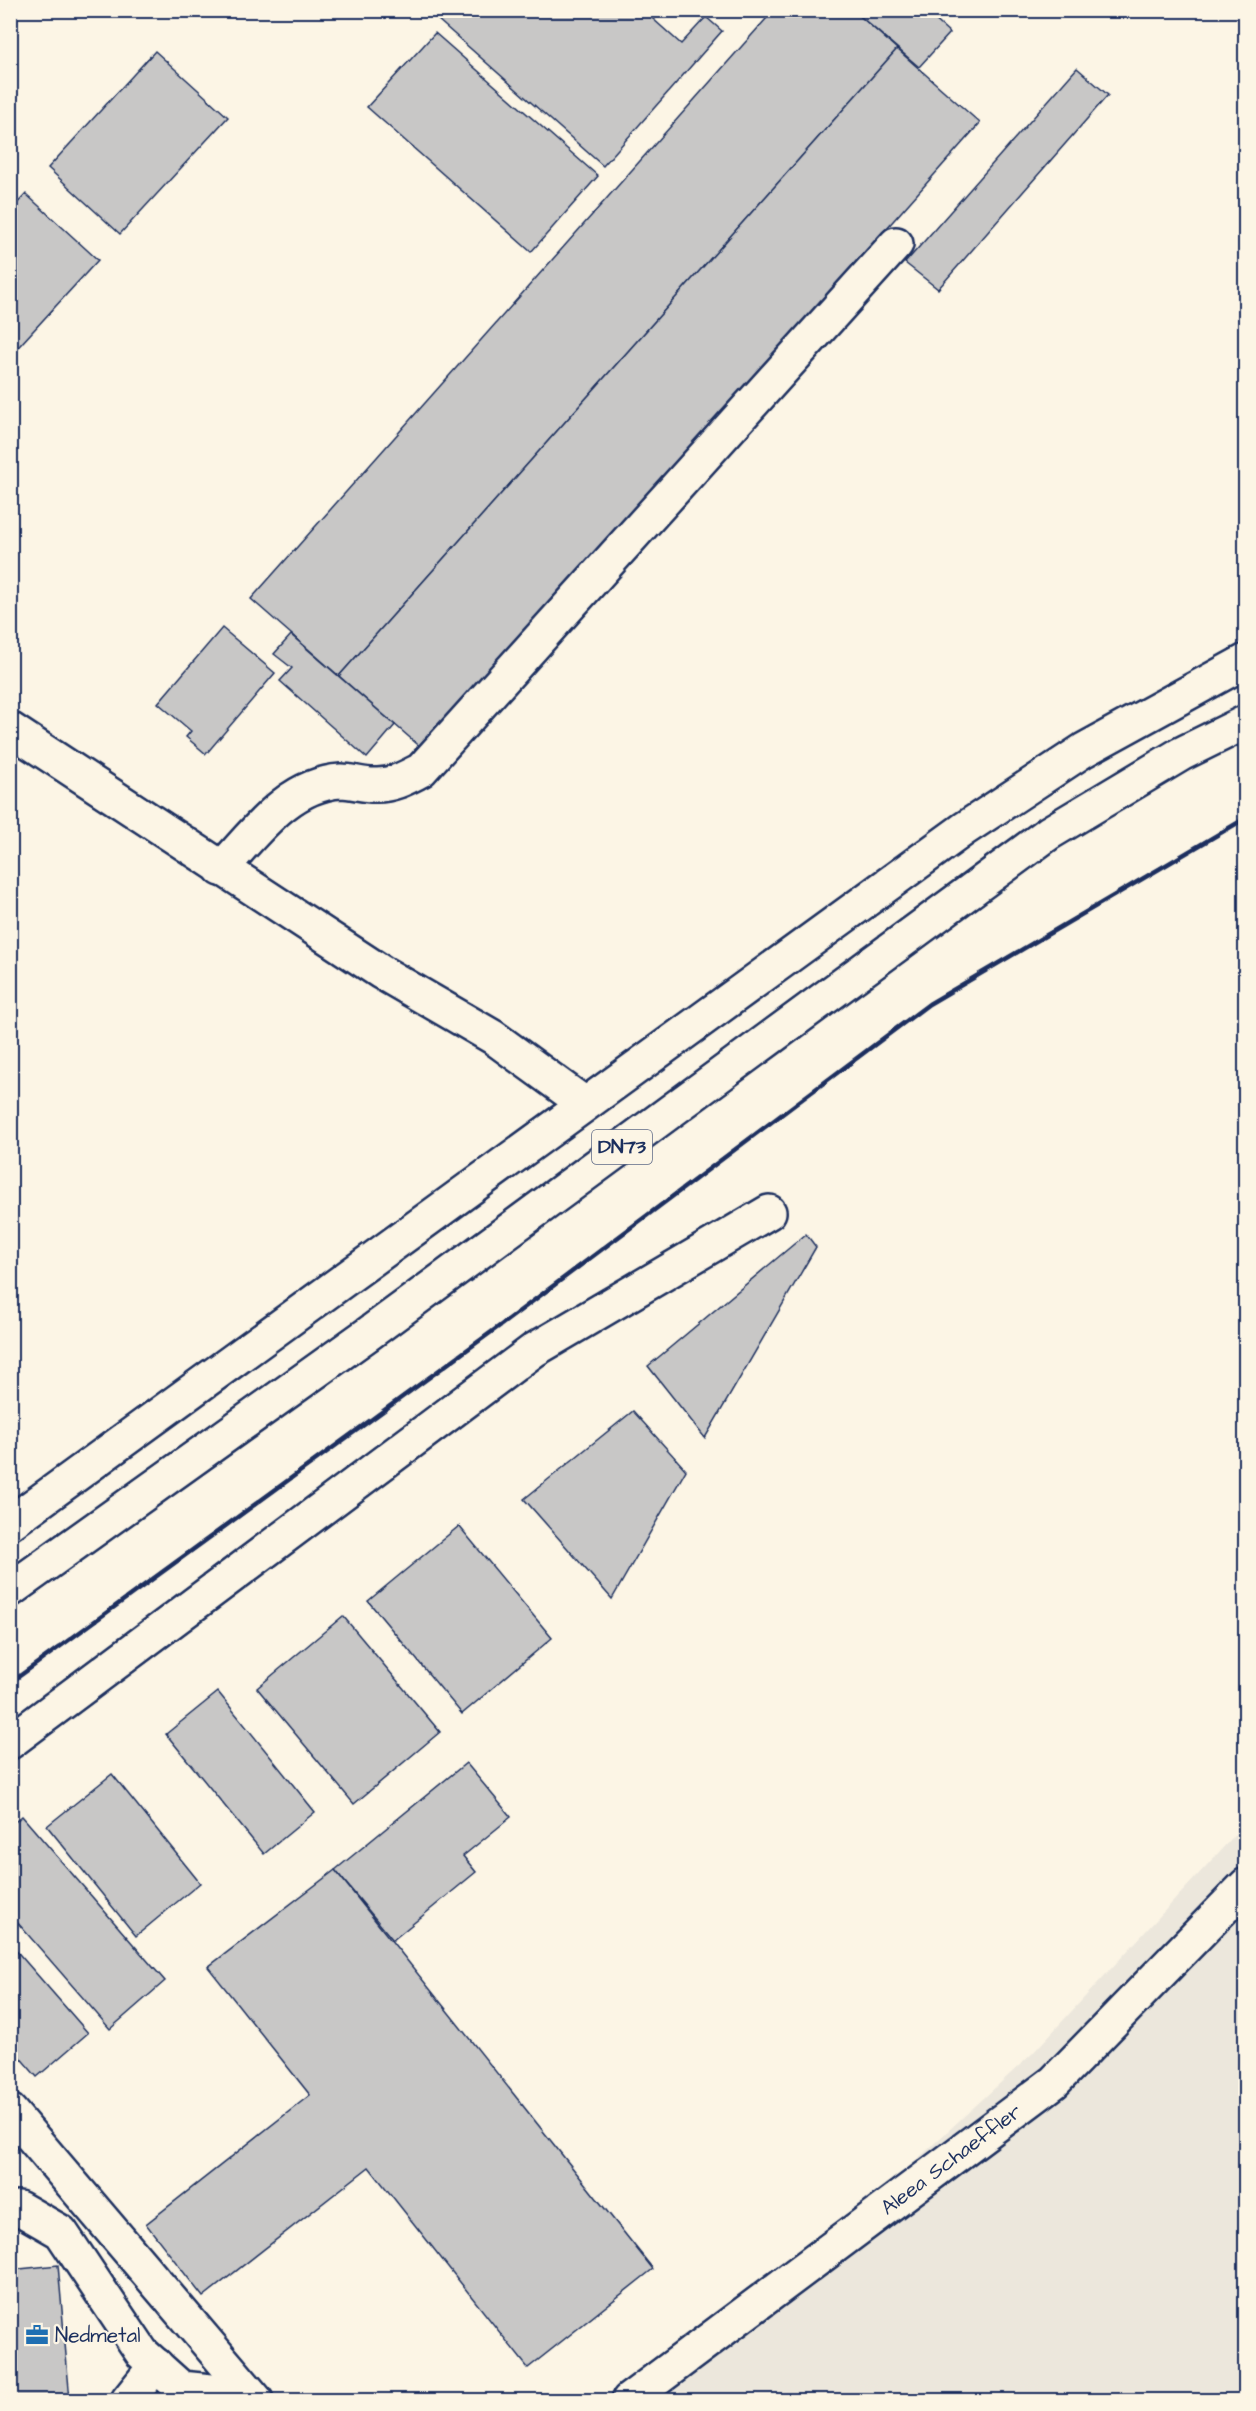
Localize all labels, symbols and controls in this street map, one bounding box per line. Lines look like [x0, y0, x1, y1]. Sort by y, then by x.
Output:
road number: DN73 [592, 1130, 652, 1164]
street label: Aleea Schaeffler [874, 2097, 1028, 2221]
place label: Nedmetal [55, 2321, 140, 2350]
office icon: Nedmetal [24, 2322, 50, 2348]

